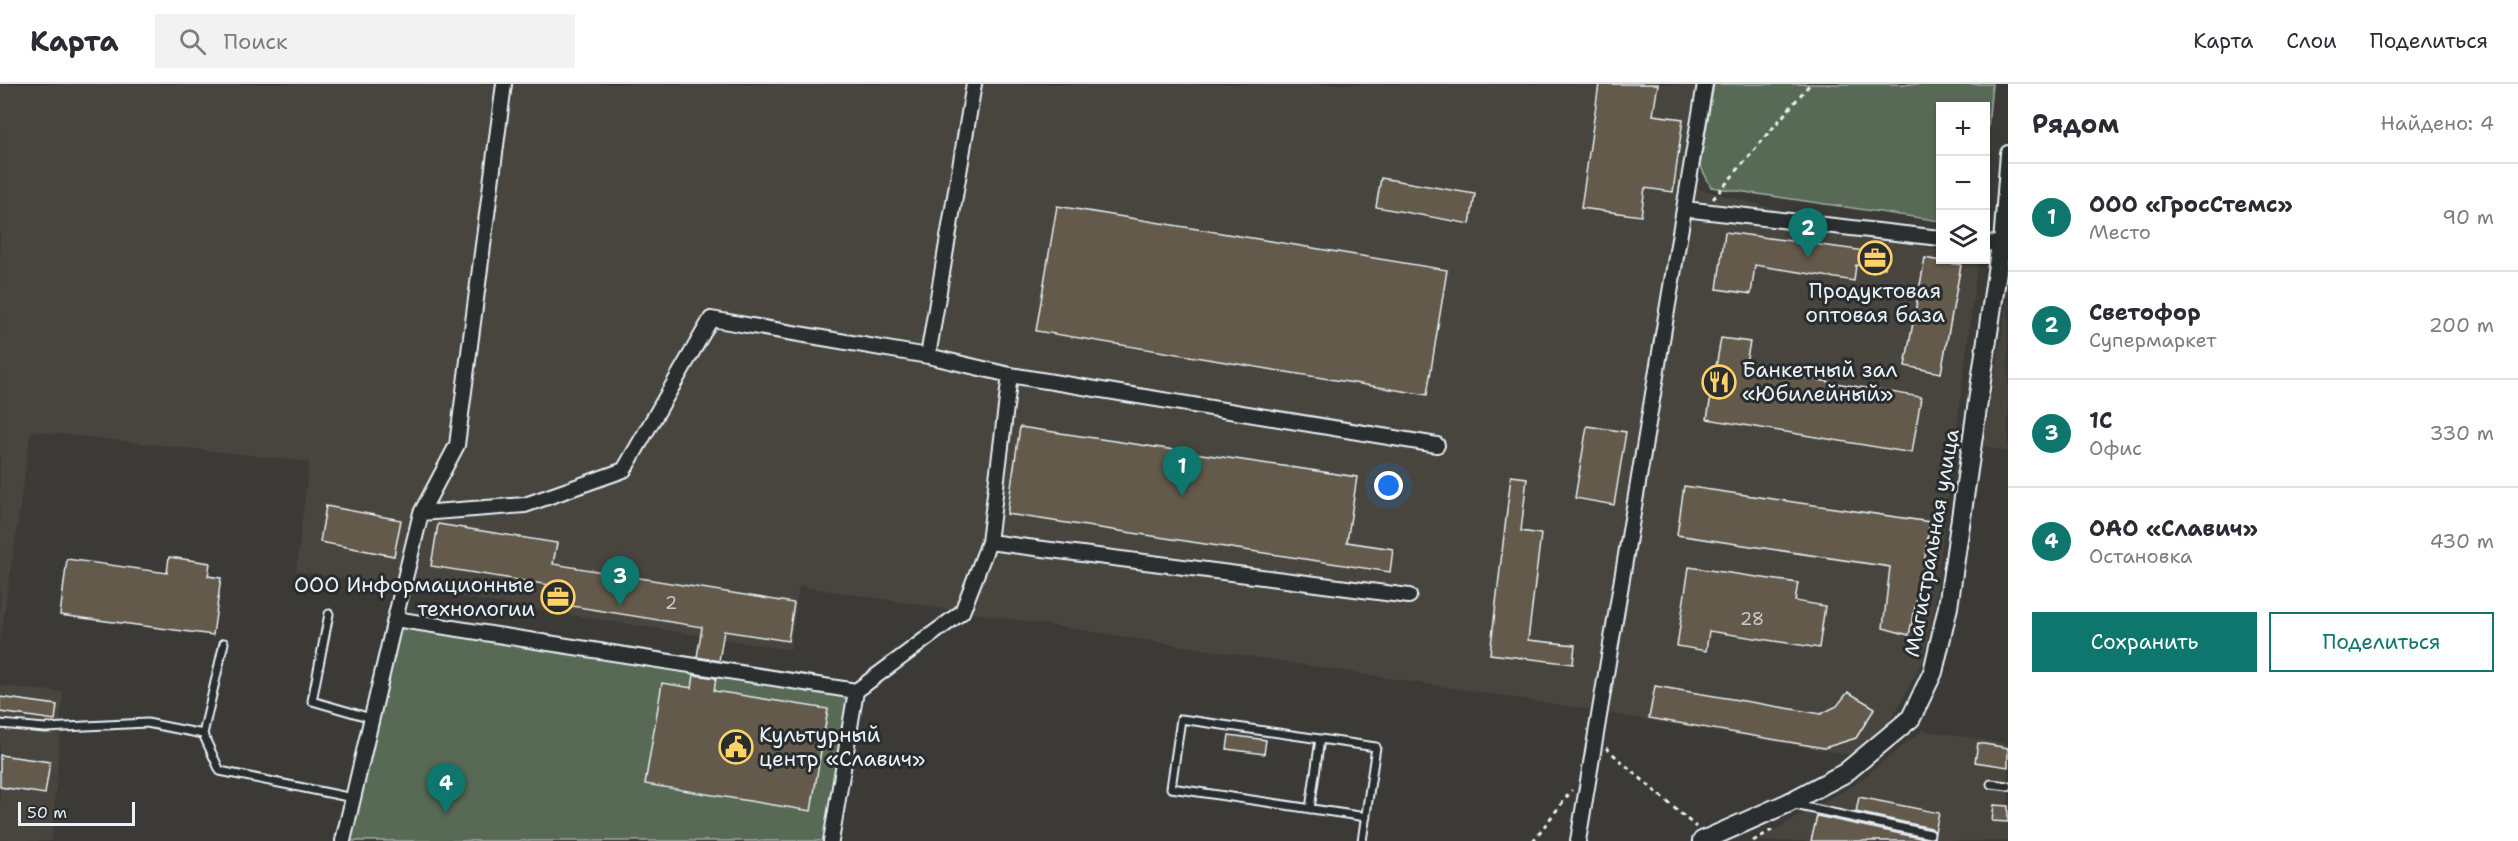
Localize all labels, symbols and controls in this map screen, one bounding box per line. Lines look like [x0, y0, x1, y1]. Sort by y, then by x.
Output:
search box [155, 14, 575, 68]
text: Карта [30, 22, 119, 60]
icon: search [176, 25, 209, 58]
text: Поиск [224, 27, 288, 56]
text: Карта [2193, 27, 2253, 55]
text: Слои [2286, 27, 2337, 55]
text: Поделиться [2370, 27, 2488, 55]
map controls [1936, 102, 1990, 264]
button: + [1936, 102, 1990, 156]
text: Рядом [2032, 106, 2119, 141]
text: Найдено: 4 [2381, 110, 2494, 136]
button: − [1936, 156, 1990, 210]
text: ООО «ГросСтемс» [2089, 190, 2293, 219]
text: 1 [2047, 204, 2056, 230]
text: 90 m [2442, 204, 2494, 230]
pin: 2 [1788, 208, 1828, 258]
button: layers [1936, 210, 1990, 264]
text: Место [2089, 219, 2151, 245]
office icon: Продуктовая оптовая база [1857, 240, 1893, 276]
place label: Продуктовая оптовая база [1805, 277, 1945, 329]
text: Светофор [2089, 298, 2201, 327]
text: 2 [2045, 312, 2059, 338]
text: 200 m [2429, 312, 2494, 338]
text: Супермаркет [2089, 327, 2216, 353]
place label: Банкетный зал «Юбилейный» [1742, 356, 1898, 408]
restaurant icon: Банкетный зал «Юбилейный» [1701, 364, 1737, 400]
text: 1С [2089, 406, 2113, 435]
text: 3 [2045, 420, 2059, 446]
text: 330 m [2430, 420, 2494, 446]
street label: Магистральная улица [1898, 427, 1966, 659]
text: Офис [2089, 435, 2142, 461]
pin: 1 [1162, 446, 1202, 496]
your location [1374, 471, 1403, 500]
text: ОАО «Славич» [2089, 514, 2258, 543]
text: 4 [2045, 528, 2059, 554]
text: 430 m [2430, 528, 2494, 554]
text: Остановка [2089, 543, 2193, 569]
pin: 3 [600, 556, 640, 606]
place label: ООО Информационные технологии [294, 571, 535, 623]
office icon: ООО Информационные технологии [540, 579, 576, 615]
house number: 2 [665, 591, 677, 615]
house number: 28 [1740, 607, 1764, 631]
button: Сохранить [2032, 612, 2257, 672]
button: Поделиться [2269, 612, 2494, 672]
place label: Культурный центр «Славич» [759, 721, 925, 773]
public building icon: Культурный центр «Славич» [718, 729, 754, 765]
pin: 4 [426, 764, 466, 813]
scale bar [18, 799, 135, 826]
text: 50 m [27, 802, 67, 823]

